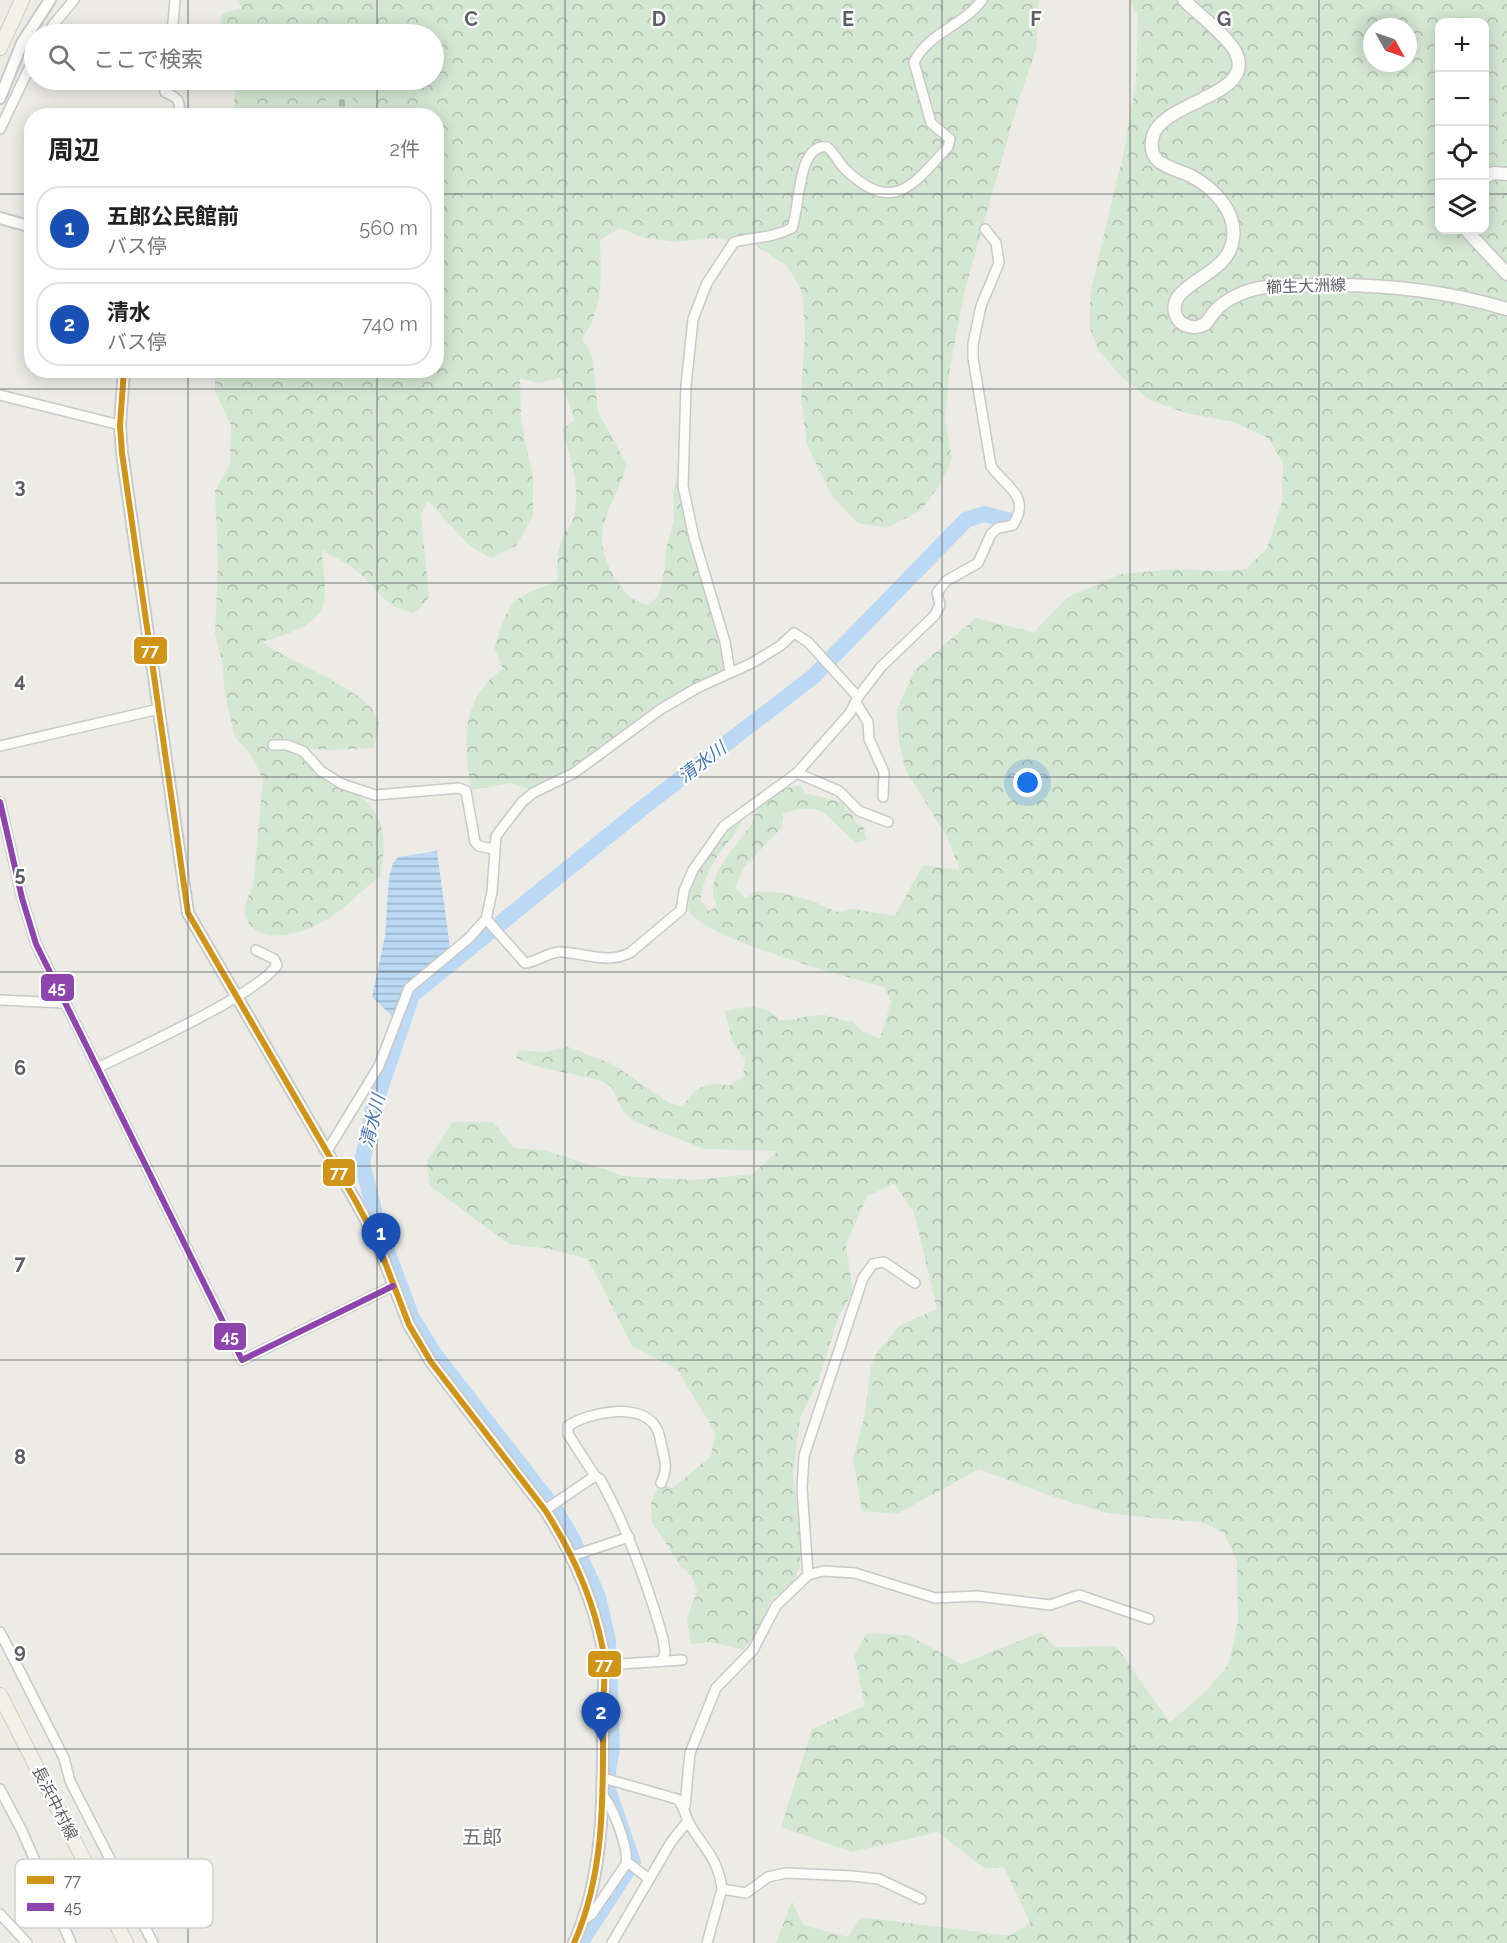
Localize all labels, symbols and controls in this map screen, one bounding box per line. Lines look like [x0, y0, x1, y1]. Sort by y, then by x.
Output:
text: C [464, 7, 478, 31]
text: D [652, 7, 666, 31]
text: E [842, 7, 854, 31]
text: F [1030, 7, 1042, 31]
text: G [1217, 7, 1231, 31]
north arrow [1363, 18, 1417, 72]
map controls [1435, 18, 1489, 234]
button: + [1435, 18, 1489, 72]
search box [24, 24, 444, 90]
icon: search [45, 41, 78, 74]
text: ここで検索 [93, 46, 203, 72]
button: − [1435, 72, 1489, 126]
button: locate [1435, 126, 1489, 180]
text: 周辺 [48, 135, 100, 165]
text: 2件 [390, 137, 420, 161]
button: layers [1435, 180, 1489, 234]
text: 五郎公民館前 [107, 203, 239, 229]
text: 1 [65, 216, 74, 240]
text: 560 m [359, 216, 418, 240]
text: バス停 [107, 234, 167, 258]
street label: 櫛生大洲線 [1266, 275, 1346, 297]
text: 清水 [107, 299, 151, 325]
text: 2 [64, 312, 75, 336]
text: 740 m [362, 312, 418, 336]
text: バス停 [107, 330, 167, 354]
text: 3 [14, 474, 26, 498]
line badge: 77 [133, 636, 168, 665]
text: 77 [141, 641, 159, 660]
text: 4 [14, 668, 26, 692]
water label: 清水川 [674, 736, 731, 787]
your location [1013, 768, 1042, 797]
text: 5 [14, 862, 26, 886]
line badge: 45 [40, 973, 75, 1002]
text: 45 [48, 978, 66, 997]
text: 6 [14, 1056, 26, 1080]
water label: 清水川 [355, 1090, 389, 1150]
line badge: 77 [322, 1158, 356, 1187]
text: 77 [330, 1163, 348, 1182]
pin: 1 [362, 1214, 400, 1263]
text: 7 [14, 1251, 26, 1275]
line badge: 45 [213, 1322, 247, 1351]
text: 45 [221, 1327, 239, 1346]
text: 8 [14, 1445, 26, 1469]
text: 9 [14, 1639, 26, 1663]
line badge: 77 [587, 1650, 622, 1678]
text: 77 [595, 1655, 613, 1674]
pin: 2 [582, 1692, 620, 1742]
street label: 長浜中村線 [28, 1763, 82, 1843]
district label: 五郎 [462, 1825, 502, 1849]
legend [15, 1859, 213, 1928]
text: 77 [64, 1871, 82, 1890]
text: 45 [64, 1898, 82, 1917]

